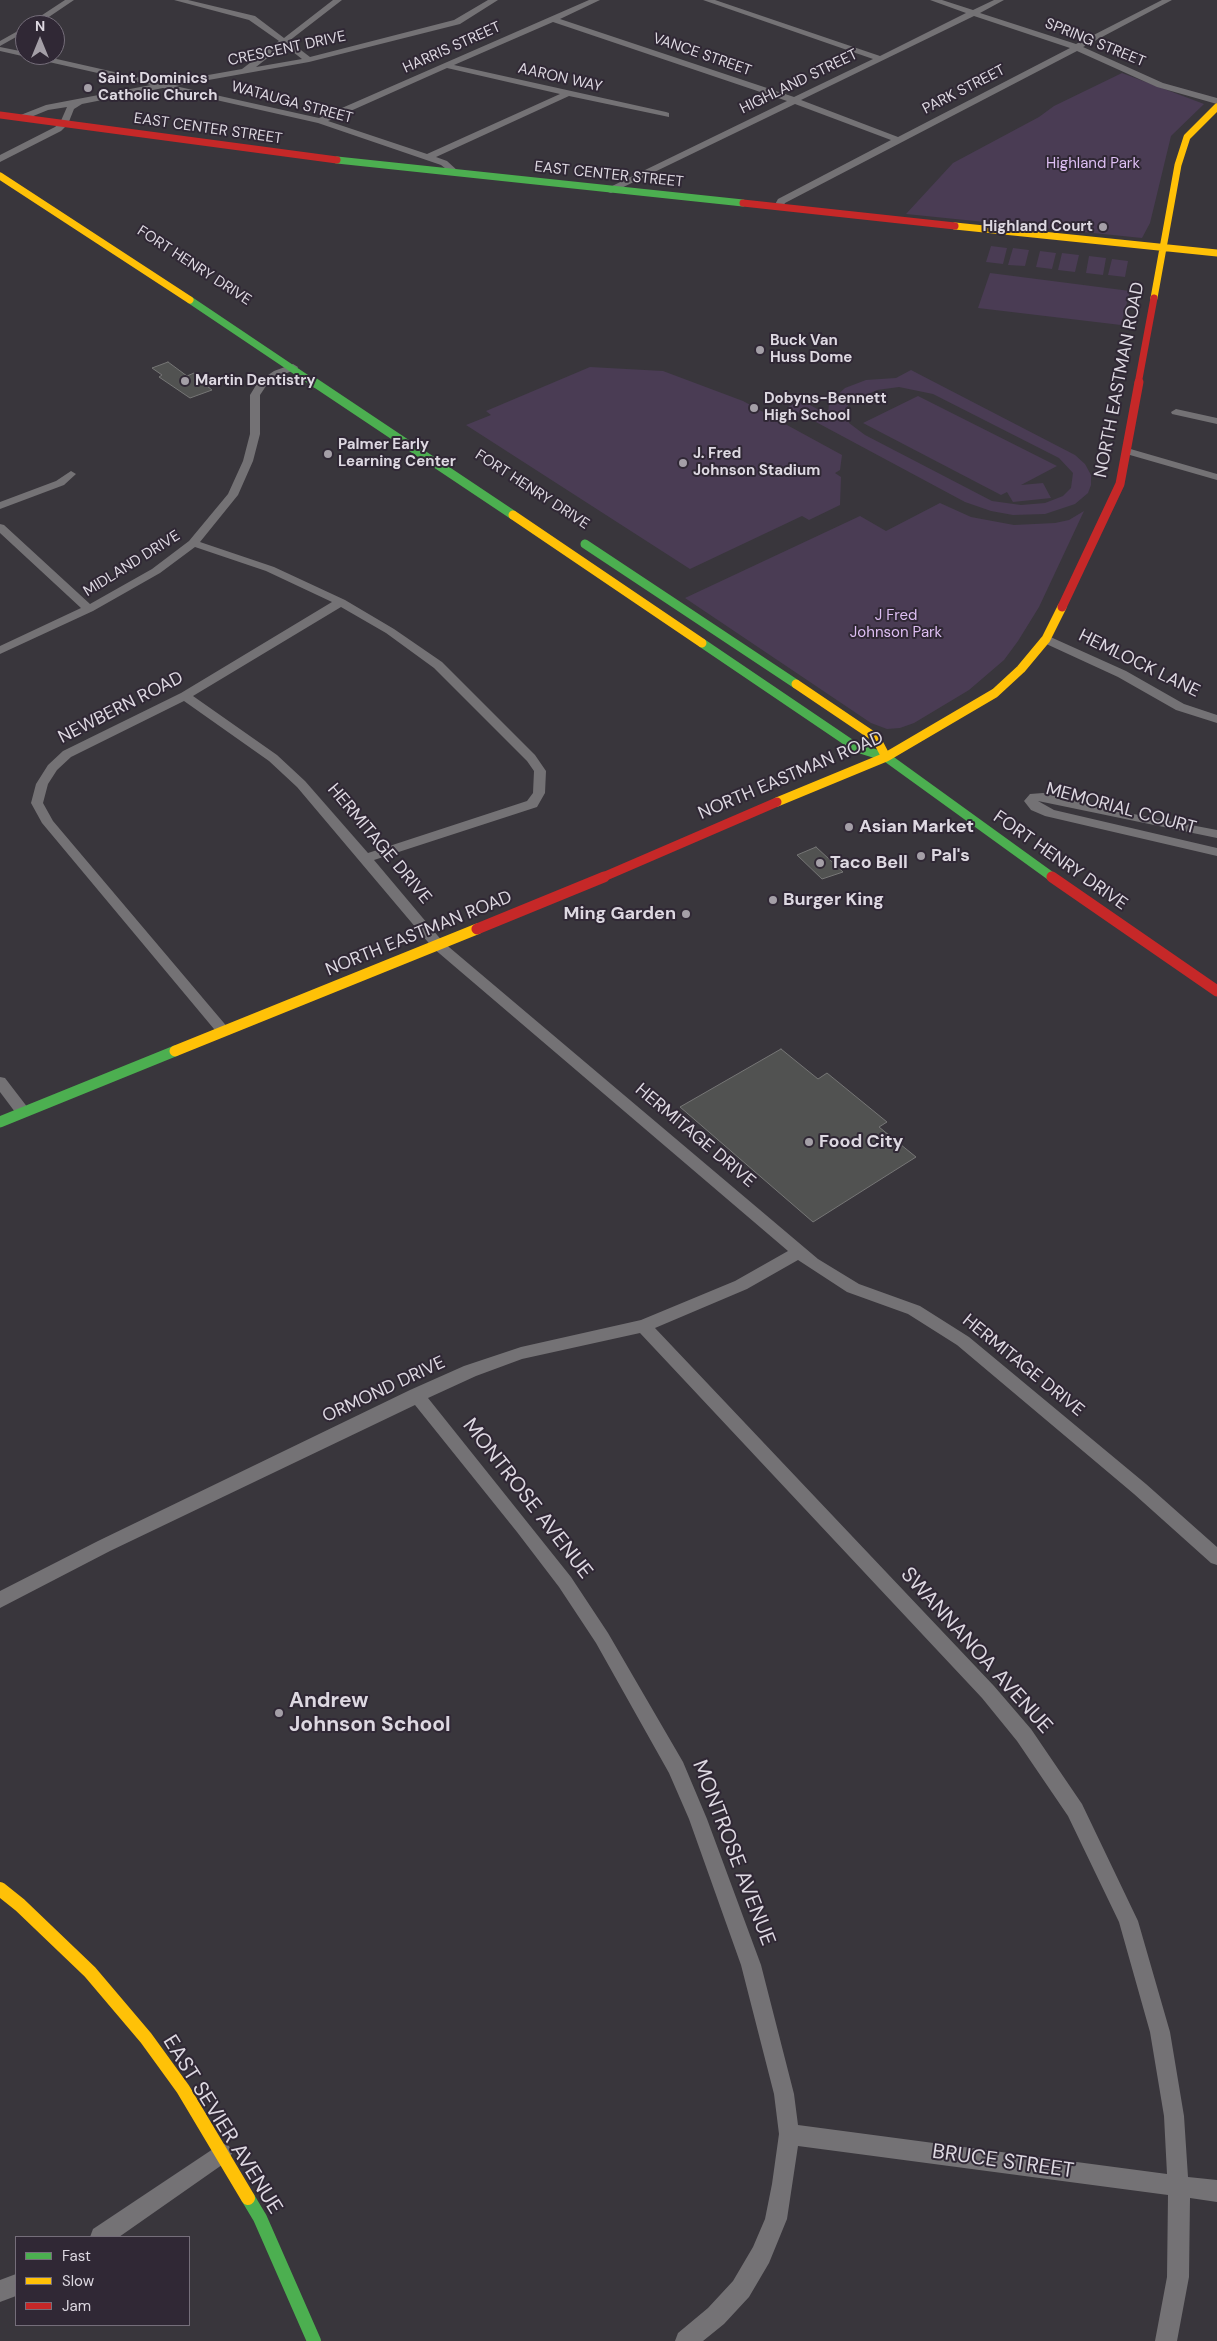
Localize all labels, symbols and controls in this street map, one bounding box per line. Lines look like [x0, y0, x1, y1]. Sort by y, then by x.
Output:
north arrow [15, 15, 65, 65]
street label: SPRING STREET [1042, 15, 1148, 71]
text: N [35, 17, 45, 35]
street label: HARRIS STREET [400, 18, 504, 78]
street label: CRESCENT DRIVE [226, 28, 348, 70]
street label: VANCE STREET [650, 30, 754, 80]
street label: HIGHLAND STREET [737, 46, 861, 118]
street label: AARON WAY [516, 60, 604, 96]
street label: PARK STREET [920, 62, 1008, 118]
place label: Saint Dominics Catholic Church [98, 70, 217, 105]
street label: WATAUGA STREET [229, 78, 355, 128]
marker: Saint Dominics Catholic Church [82, 82, 94, 94]
street label: EAST CENTER STREET [133, 110, 283, 148]
park label: Highland Park [1046, 155, 1140, 173]
street label: EAST CENTER STREET [534, 158, 684, 192]
place label: Highland Court [982, 218, 1093, 236]
marker: Highland Court [1097, 221, 1109, 233]
street label: FORT HENRY DRIVE [134, 222, 254, 310]
street label: NORTH EASTMAN ROAD [1090, 280, 1150, 480]
place label: Buck Van Huss Dome [770, 332, 852, 367]
marker: Buck Van Huss Dome [754, 344, 766, 356]
place label: Martin Dentistry [195, 372, 316, 390]
marker: Martin Dentistry [179, 375, 191, 387]
place label: Dobyns-Bennett High School [764, 390, 887, 425]
marker: Dobyns-Bennett High School [748, 402, 760, 414]
place label: Palmer Early Learning Center [338, 436, 456, 471]
place label: J. Fred Johnson Stadium [693, 445, 820, 480]
street label: FORT HENRY DRIVE [472, 446, 592, 534]
marker: Palmer Early Learning Center [322, 448, 334, 460]
marker: J. Fred Johnson Stadium [677, 457, 689, 469]
street label: MIDLAND DRIVE [80, 527, 184, 601]
park label: J Fred Johnson Park [850, 607, 942, 642]
street label: HEMLOCK LANE [1075, 625, 1203, 703]
street label: NEWBERN ROAD [55, 667, 187, 749]
street label: NORTH EASTMAN ROAD [695, 727, 887, 825]
street label: HERMITAGE DRIVE [322, 779, 436, 909]
street label: MEMORIAL COURT [1043, 779, 1199, 839]
street label: FORT HENRY DRIVE [989, 807, 1131, 915]
place label: Asian Market [859, 816, 974, 838]
marker: Asian Market [843, 821, 855, 833]
place label: Pal's [931, 845, 970, 867]
marker: Pal's [915, 850, 927, 862]
place label: Taco Bell [830, 852, 908, 874]
marker: Taco Bell [814, 857, 826, 869]
street label: NORTH EASTMAN ROAD [323, 887, 515, 981]
place label: Burger King [783, 889, 884, 911]
marker: Burger King [767, 894, 779, 906]
place label: Ming Garden [564, 903, 676, 925]
marker: Ming Garden [680, 908, 692, 920]
street label: HERMITAGE DRIVE [630, 1079, 760, 1193]
place label: Food City [819, 1131, 903, 1153]
marker: Food City [803, 1136, 815, 1148]
street label: HERMITAGE DRIVE [958, 1310, 1088, 1422]
street label: ORMOND DRIVE [319, 1352, 449, 1428]
street label: MONTROSE AVENUE [457, 1414, 597, 1584]
street label: SWANNANOA AVENUE [895, 1563, 1057, 1739]
place label: Andrew Johnson School [289, 1688, 451, 1738]
marker: Andrew Johnson School [273, 1707, 285, 1719]
street label: MONTROSE AVENUE [686, 1757, 780, 1949]
street label: EAST SEVIER AVENUE [157, 2031, 287, 2219]
street label: BRUCE STREET [930, 2140, 1076, 2184]
legend [15, 2236, 190, 2326]
text: Fast [62, 2246, 91, 2266]
text: Slow [62, 2271, 94, 2291]
text: Jam [62, 2296, 91, 2316]

